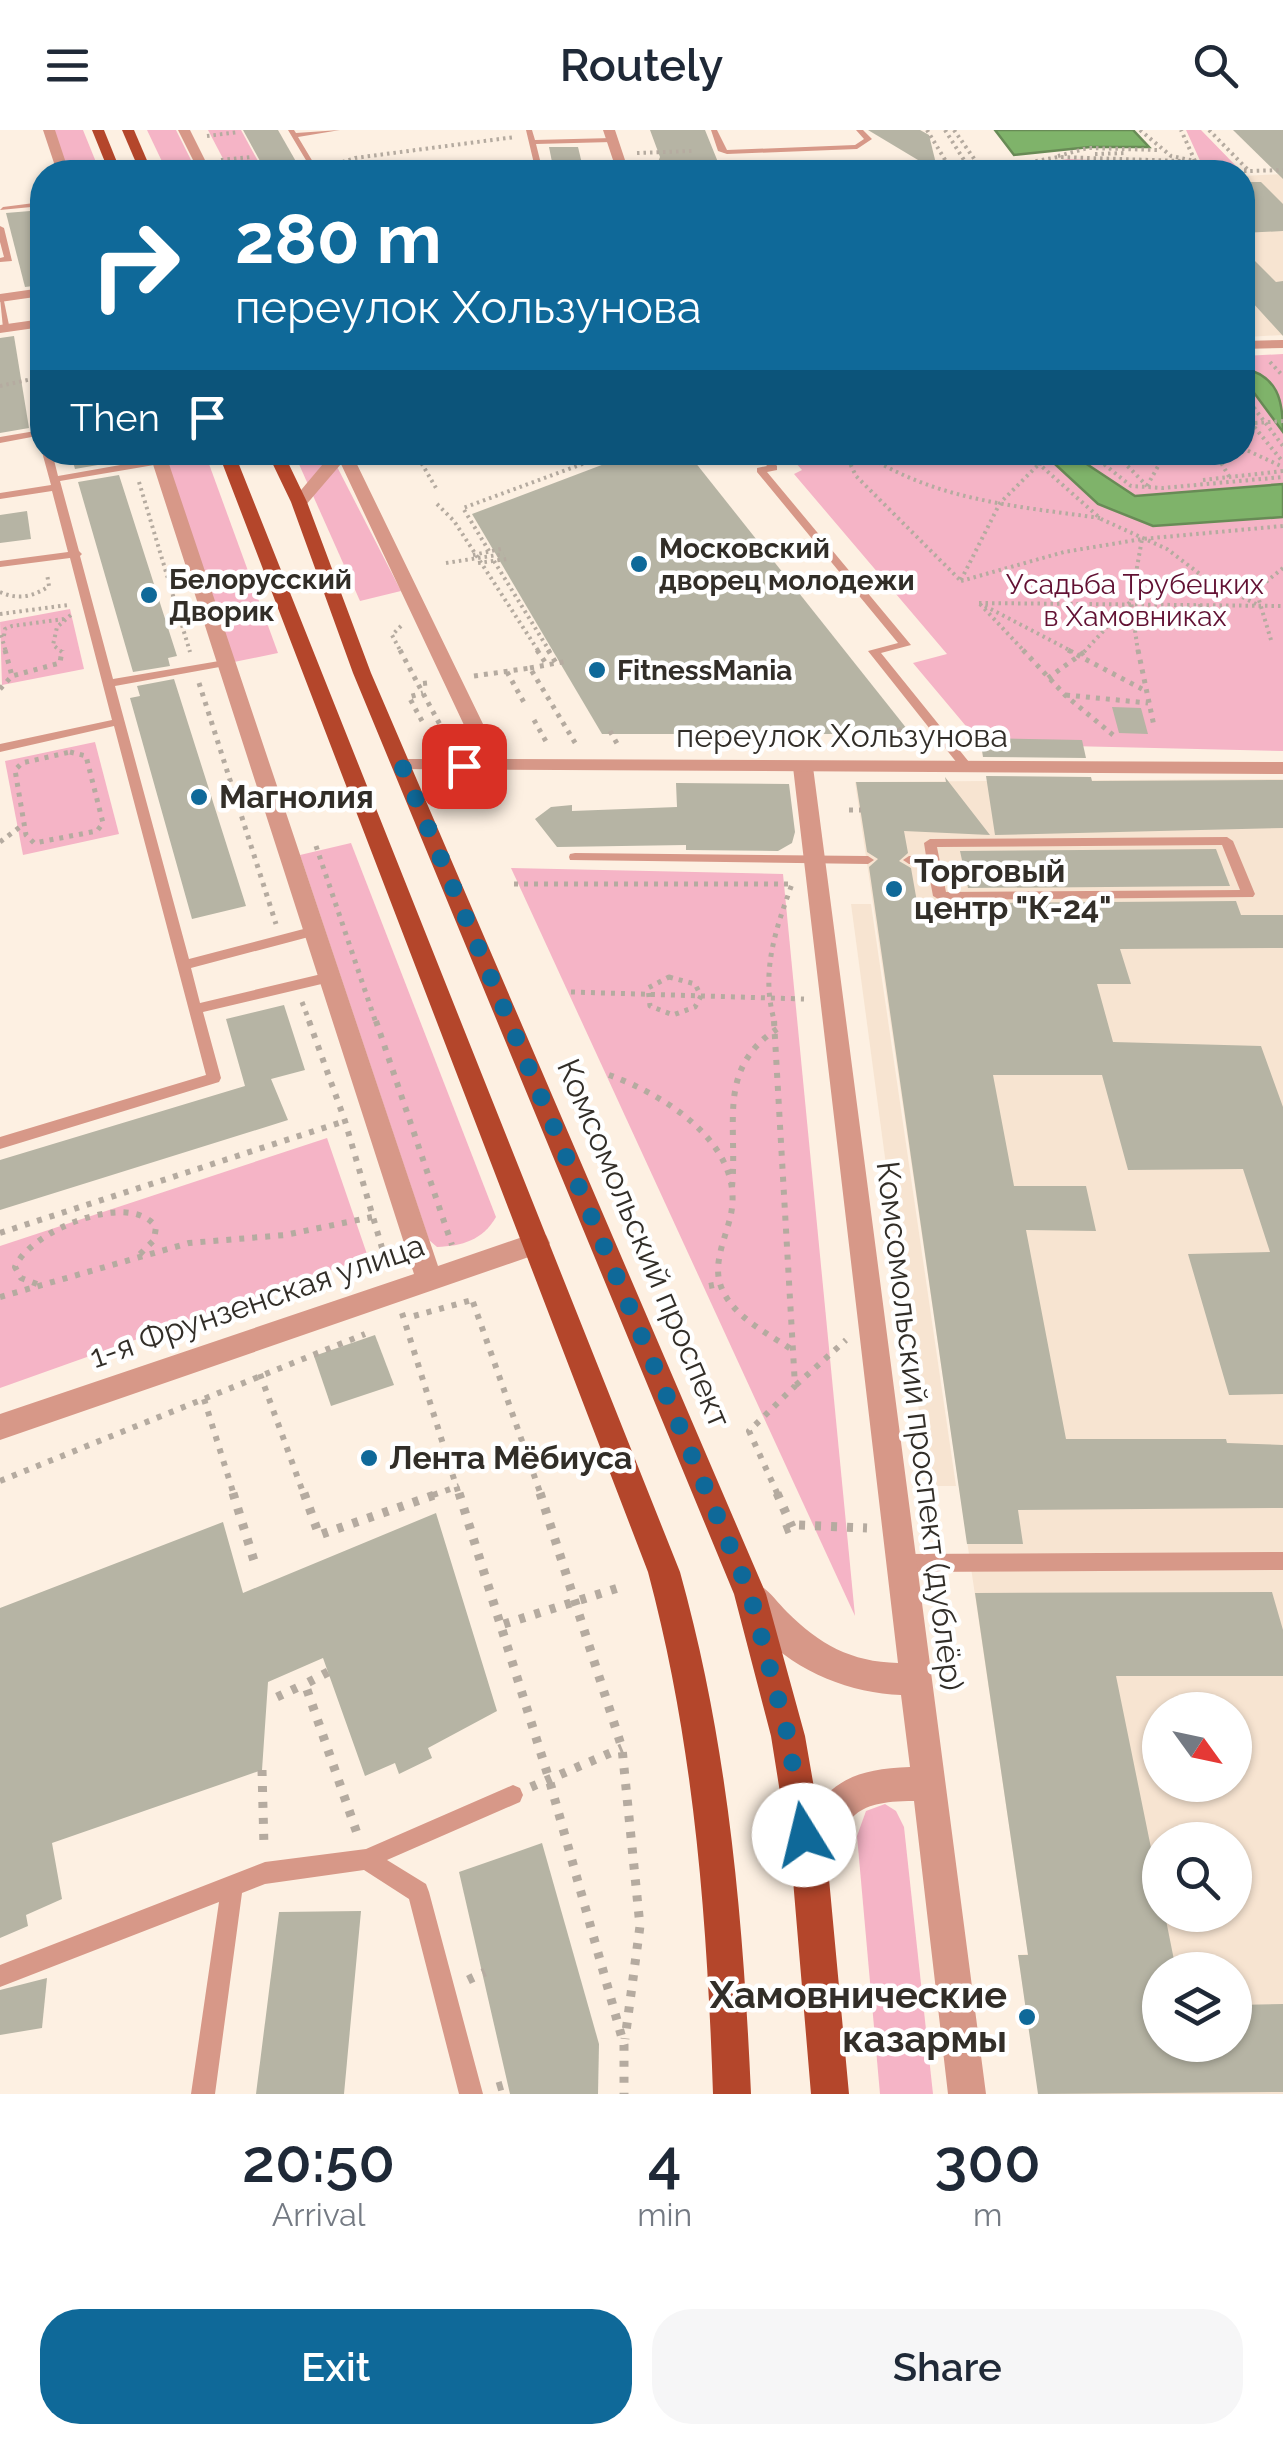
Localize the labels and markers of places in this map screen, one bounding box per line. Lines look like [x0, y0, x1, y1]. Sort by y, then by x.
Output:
place label: Московский дворец молодежи [659, 532, 915, 597]
marker: Московский дворец молодежи [628, 553, 650, 575]
place label: Белорусский Дворик [169, 563, 352, 628]
marker: Белорусский Дворик [138, 584, 160, 606]
place label: FitnessMania [617, 654, 792, 687]
marker: FitnessMania [586, 659, 608, 681]
pin [422, 724, 507, 809]
place label: Магнолия [219, 778, 374, 815]
marker: Магнолия [188, 786, 210, 808]
place label: Торговый центр "К-24" [914, 852, 1112, 926]
marker: Торговый центр "К-24" [883, 878, 905, 900]
place label: Лента Мёбиуса [389, 1439, 632, 1476]
marker: Лента Мёбиуса [358, 1447, 380, 1469]
place label: Хамовнические казармы [709, 1972, 1007, 2061]
marker: Хамовнические казармы [1016, 2006, 1038, 2028]

